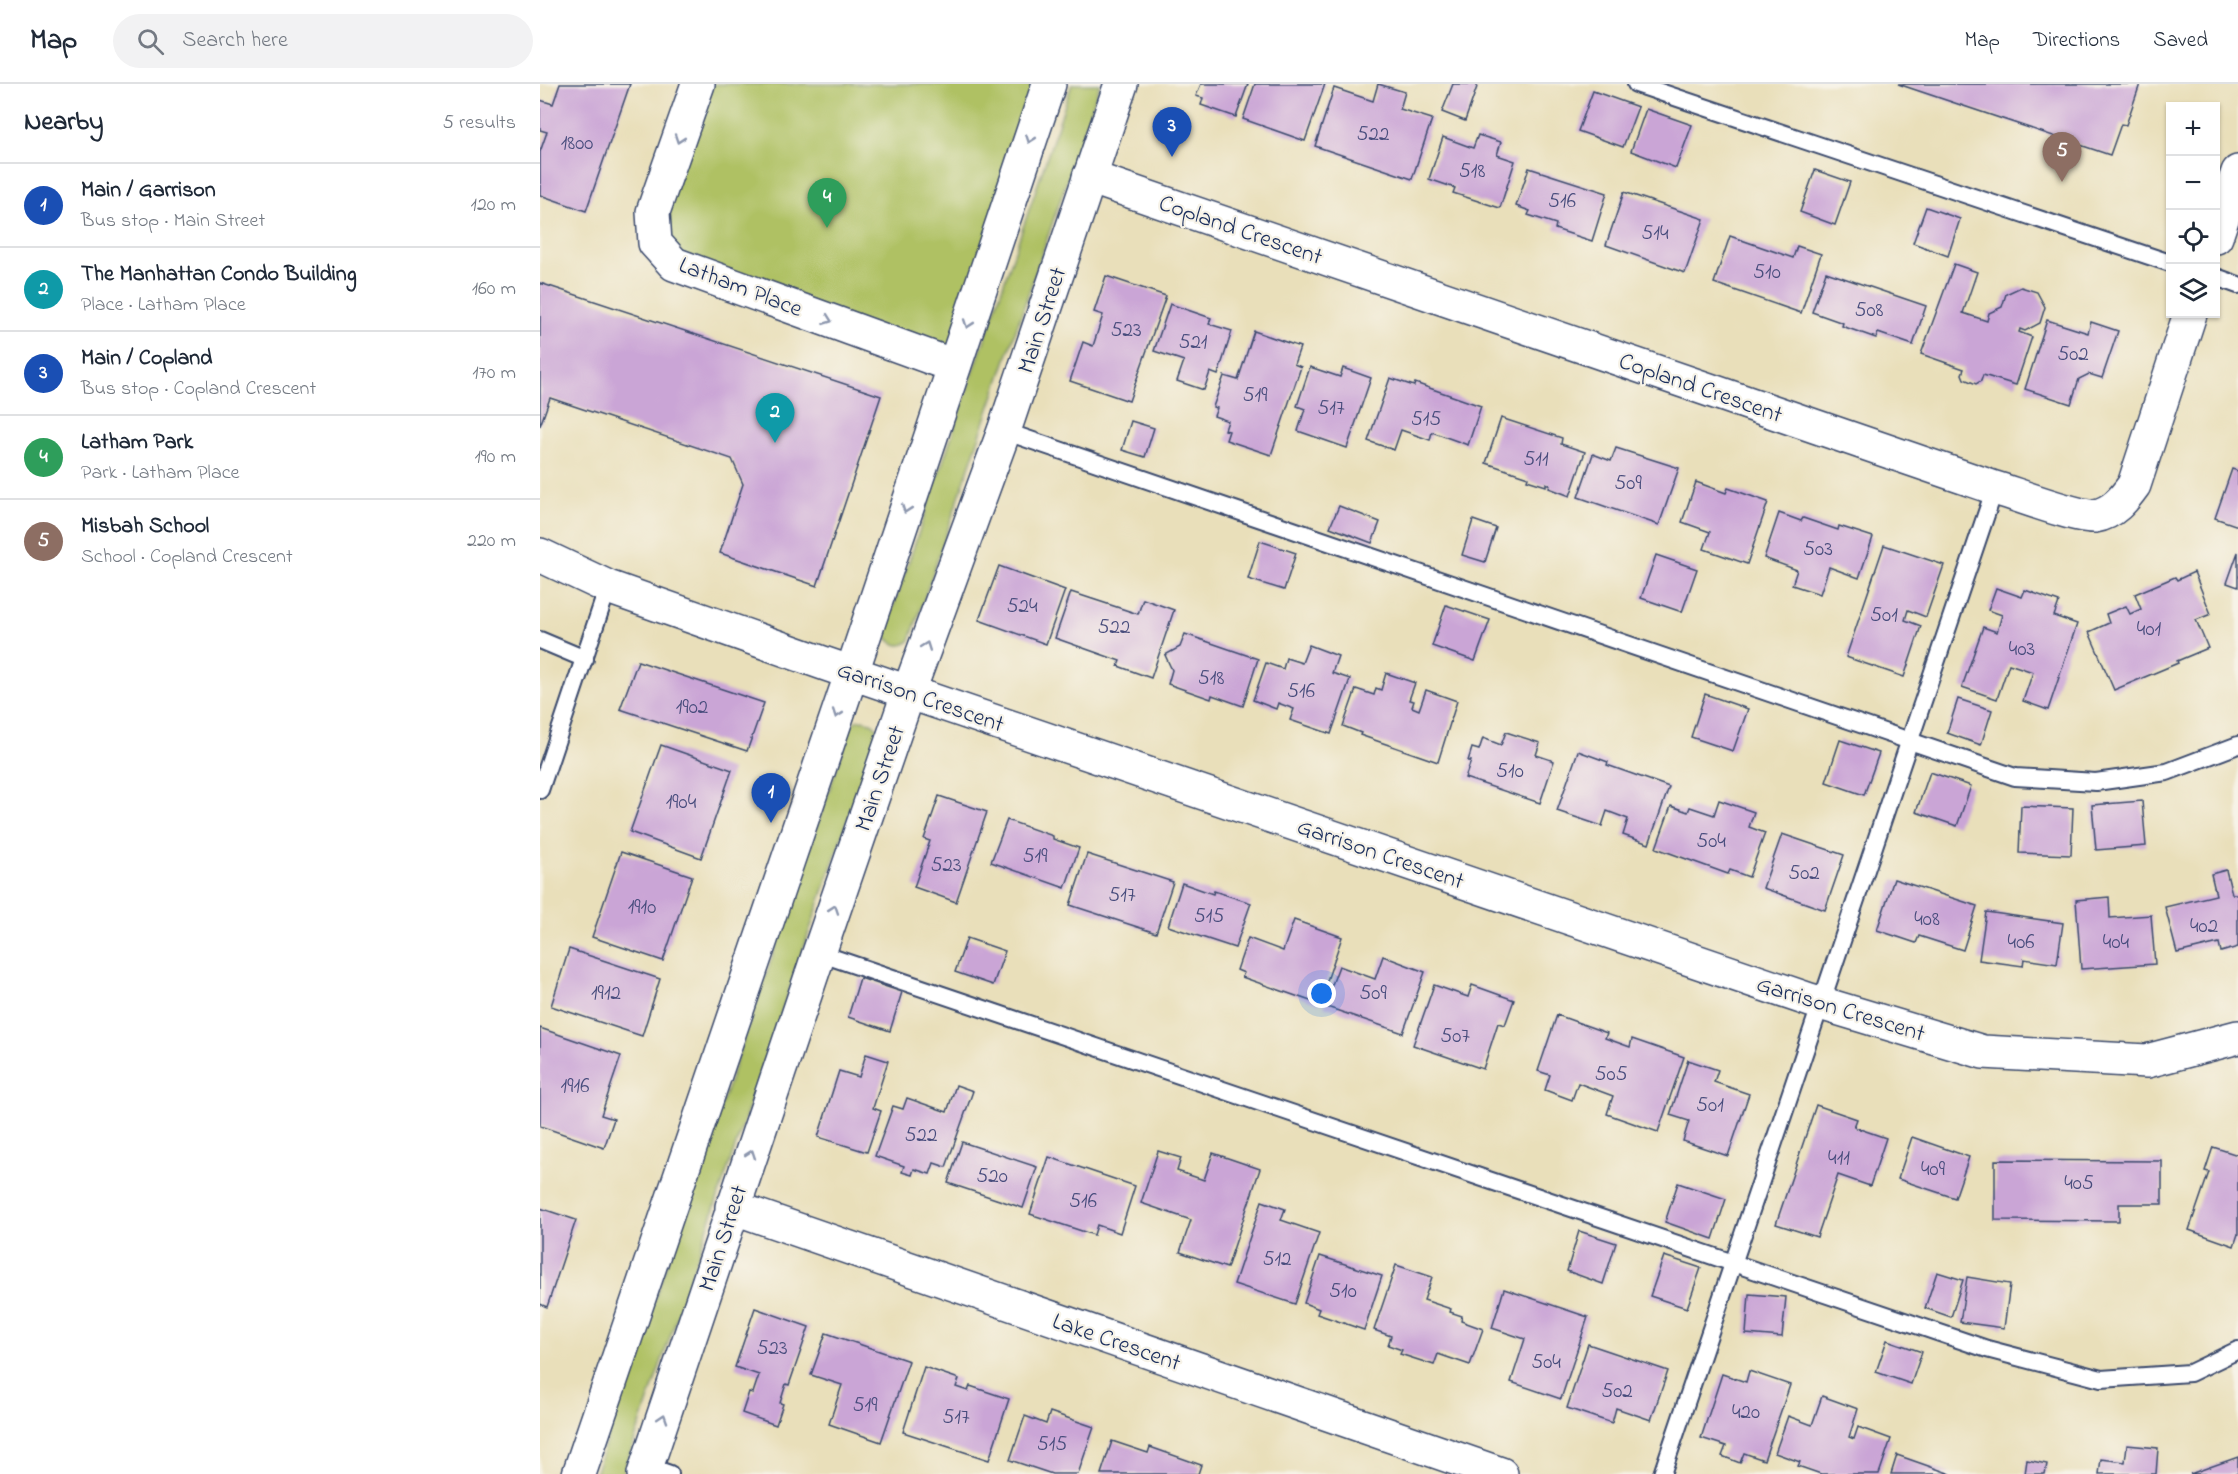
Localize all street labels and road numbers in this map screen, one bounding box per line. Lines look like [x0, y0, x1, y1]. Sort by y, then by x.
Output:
street label: Copland Crescent [1154, 187, 1327, 276]
street label: Latham Place [673, 249, 807, 328]
street label: Main Street [1010, 263, 1077, 379]
street label: Copland Crescent [1614, 345, 1787, 434]
street label: Garrison Crescent [832, 653, 1008, 743]
street label: Main Street [847, 721, 916, 837]
street label: Garrison Crescent [1292, 810, 1468, 900]
street label: Garrison Crescent [1752, 968, 1929, 1053]
street label: Main Street [691, 1181, 758, 1297]
street label: Lake Crescent [1047, 1305, 1185, 1382]

